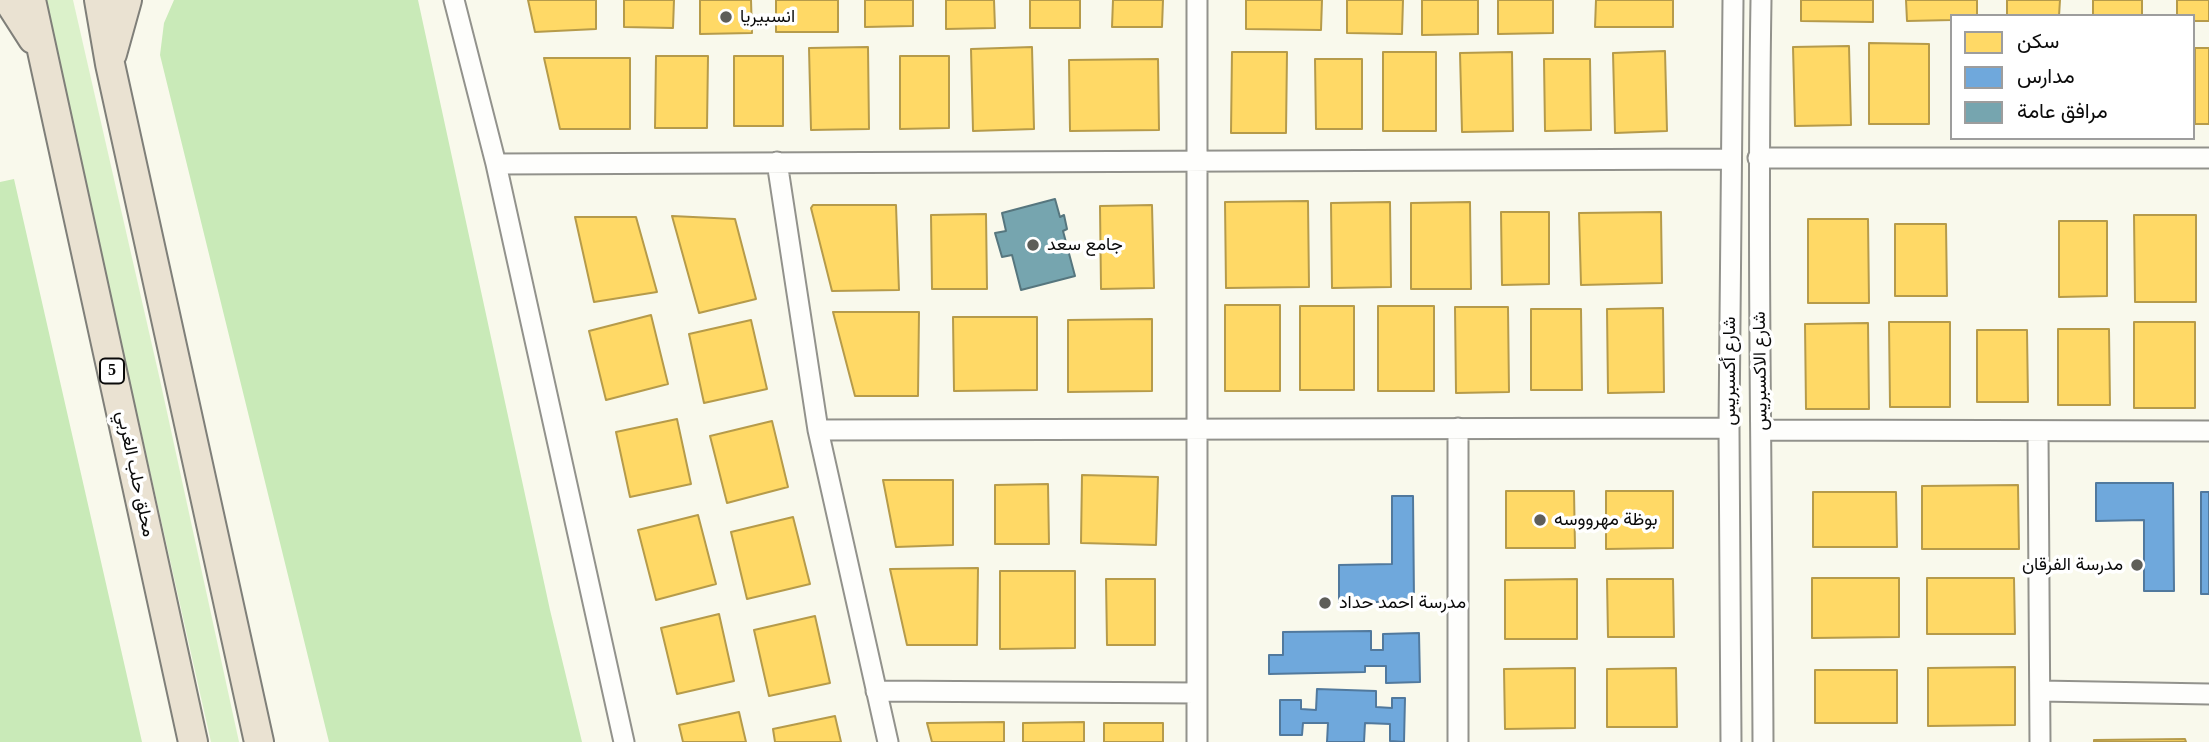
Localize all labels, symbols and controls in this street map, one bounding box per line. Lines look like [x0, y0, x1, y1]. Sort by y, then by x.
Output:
place label: انسبيريا [740, 6, 795, 28]
marker: انسبيريا [718, 9, 734, 25]
legend [1950, 14, 2195, 140]
text: سكن [2017, 29, 2059, 53]
text: مدارس [2017, 64, 2075, 88]
text: مرافق عامة [2017, 99, 2108, 123]
place label: جامع سعد [1047, 234, 1123, 256]
marker: جامع سعد [1025, 237, 1041, 253]
street label: شارع الاكسبريس [1749, 311, 1773, 431]
street label: شارع أكسبريس [1719, 316, 1741, 426]
road number: 5 [100, 358, 124, 384]
street label: محلق حلب الغربي [111, 409, 159, 539]
place label: بوظة مهرووسه [1554, 509, 1658, 531]
marker: بوظة مهرووسه [1532, 512, 1548, 528]
place label: مدرسة الفرقان [2022, 554, 2123, 576]
marker: مدرسة الفرقان [2129, 557, 2145, 573]
place label: مدرسة احمد حداد [1339, 592, 1466, 614]
marker: مدرسة احمد حداد [1317, 595, 1333, 611]

